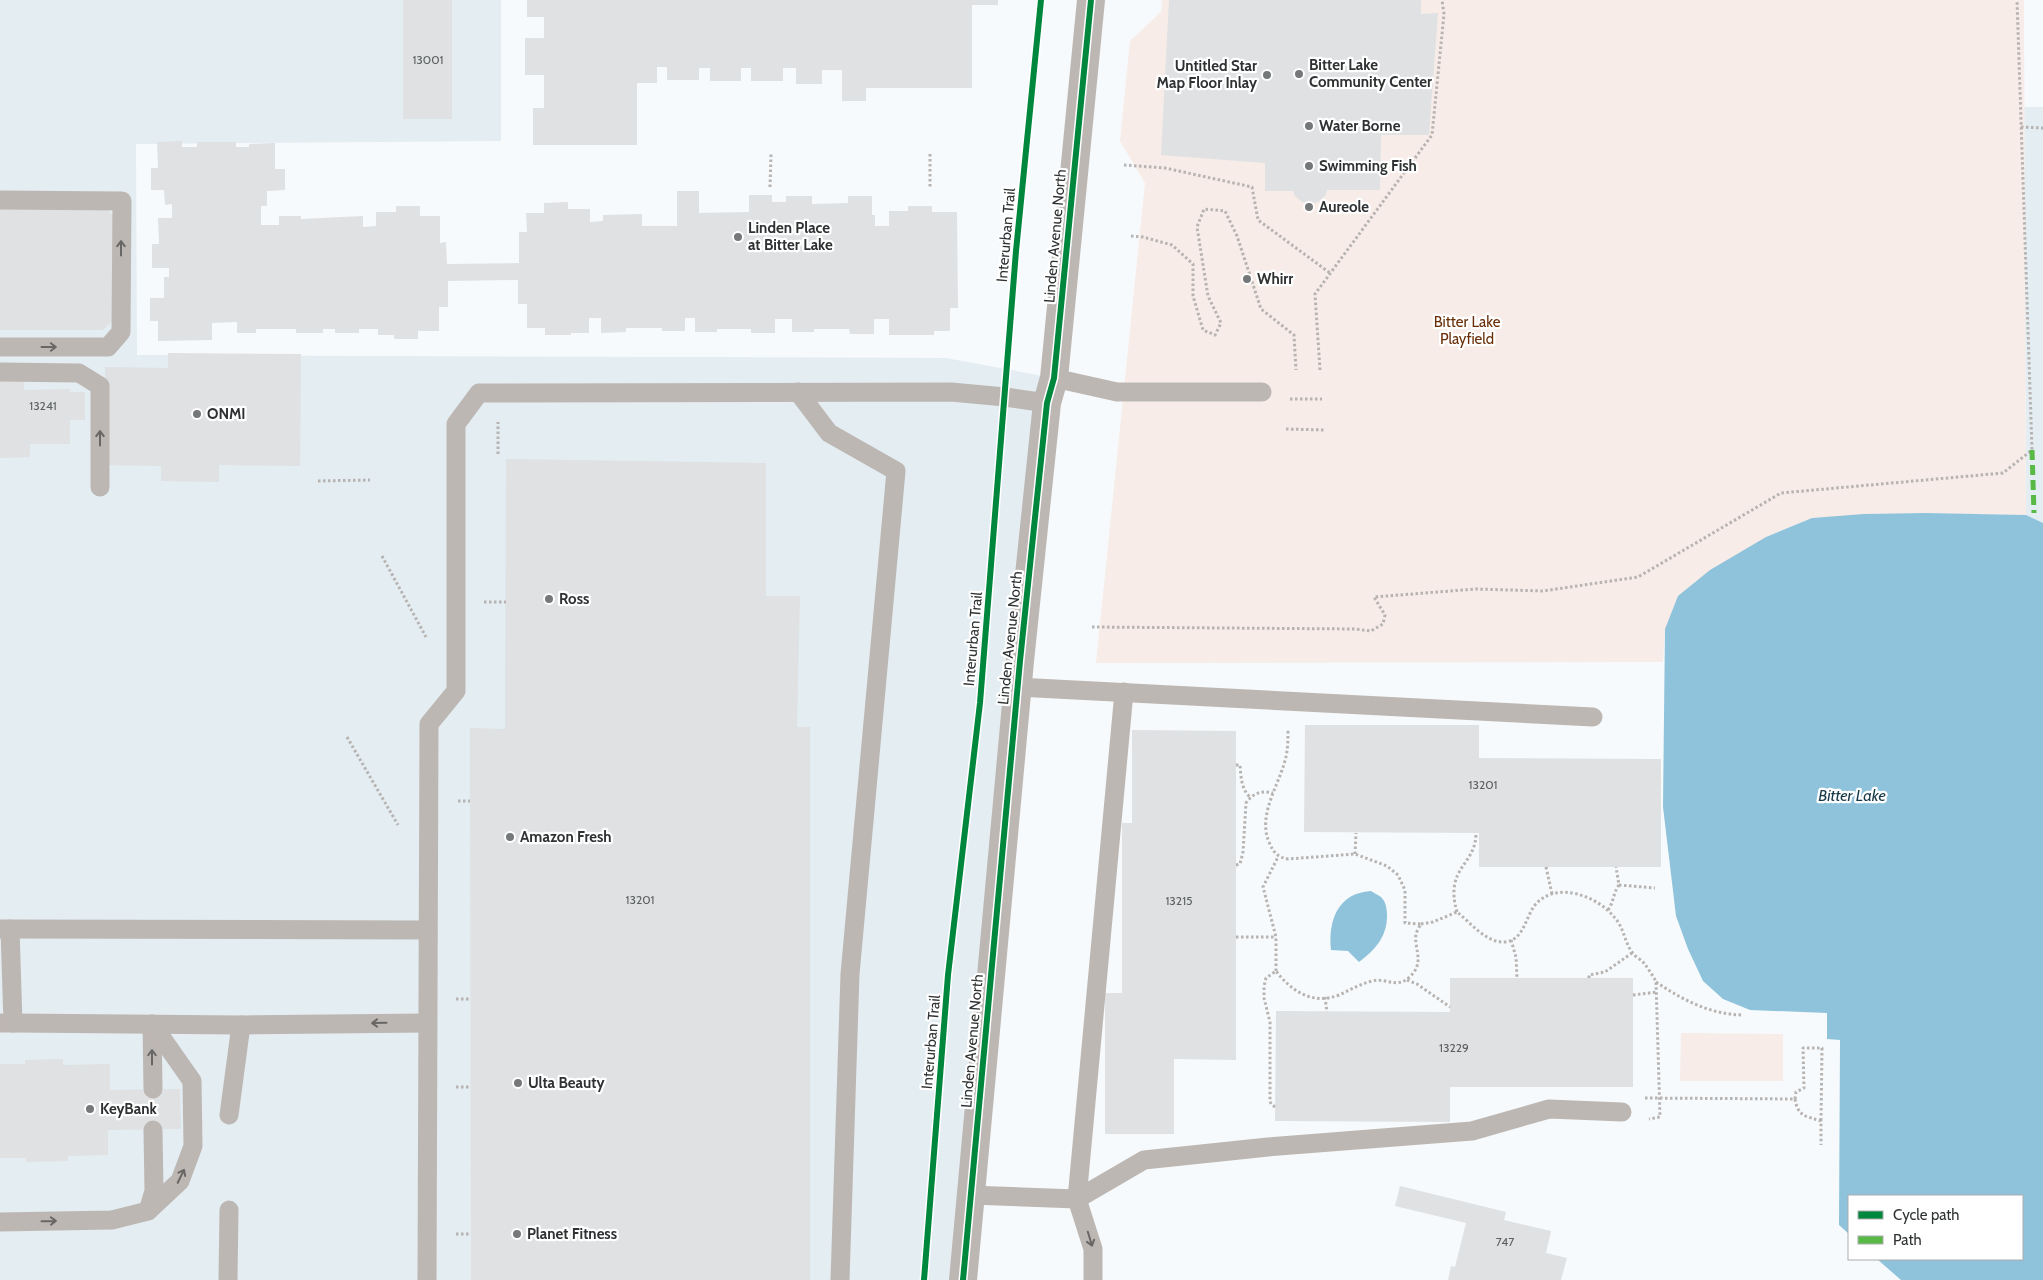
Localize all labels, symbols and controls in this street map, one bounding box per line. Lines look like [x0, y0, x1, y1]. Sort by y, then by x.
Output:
house number: 13001 [412, 52, 444, 67]
place label: Bitter Lake Community Center [1309, 56, 1432, 91]
place label: Untitled Star Map Floor Inlay [1157, 57, 1258, 92]
marker: Bitter Lake Community Center [1293, 68, 1305, 80]
marker: Untitled Star Map Floor Inlay [1261, 69, 1273, 81]
place label: Water Borne [1319, 117, 1401, 135]
marker: Water Borne [1303, 120, 1315, 132]
place label: Swimming Fish [1319, 157, 1417, 175]
marker: Swimming Fish [1303, 160, 1315, 172]
street label: Linden Avenue North [1040, 168, 1070, 304]
street label: Interurban Trail [993, 187, 1019, 283]
place label: Aureole [1319, 198, 1369, 216]
marker: Aureole [1303, 201, 1315, 213]
place label: Linden Place at Bitter Lake [748, 219, 833, 254]
marker: Linden Place at Bitter Lake [732, 231, 744, 243]
one-way arrow [116, 241, 126, 257]
place label: Whirr [1257, 270, 1293, 288]
marker: Whirr [1241, 273, 1253, 285]
park label: Bitter Lake Playfield [1434, 313, 1501, 348]
one-way arrow [40, 342, 56, 352]
house number: 13241 [29, 398, 57, 413]
place label: ONMI [207, 405, 246, 423]
marker: ONMI [191, 408, 203, 420]
one-way arrow [95, 431, 105, 447]
street label: Linden Avenue North [994, 570, 1026, 706]
place label: Ross [559, 590, 589, 608]
street label: Interurban Trail [960, 591, 986, 687]
marker: Ross [543, 593, 555, 605]
house number: 13201 [1469, 777, 1497, 792]
water label: Bitter Lake [1818, 786, 1886, 805]
place label: Amazon Fresh [520, 828, 612, 846]
marker: Amazon Fresh [504, 831, 516, 843]
house number: 13201 [626, 892, 654, 907]
house number: 13215 [1165, 893, 1193, 908]
street label: Linden Avenue North [957, 973, 987, 1109]
street label: Interurban Trail [918, 994, 944, 1090]
one-way arrow [371, 1018, 387, 1028]
house number: 13229 [1439, 1040, 1469, 1055]
one-way arrow [148, 1049, 157, 1065]
place label: Ulta Beauty [528, 1074, 605, 1092]
marker: Ulta Beauty [512, 1077, 524, 1089]
place label: KeyBank [100, 1100, 157, 1118]
marker: KeyBank [84, 1103, 96, 1115]
one-way arrow [176, 1169, 186, 1184]
legend [1848, 1195, 2023, 1260]
text: Cycle path [1893, 1206, 1959, 1224]
one-way arrow [40, 1216, 56, 1226]
place label: Planet Fitness [527, 1225, 617, 1243]
marker: Planet Fitness [511, 1228, 523, 1240]
one-way arrow [1085, 1230, 1095, 1246]
text: Path [1893, 1231, 1922, 1249]
house number: 747 [1496, 1234, 1514, 1249]

